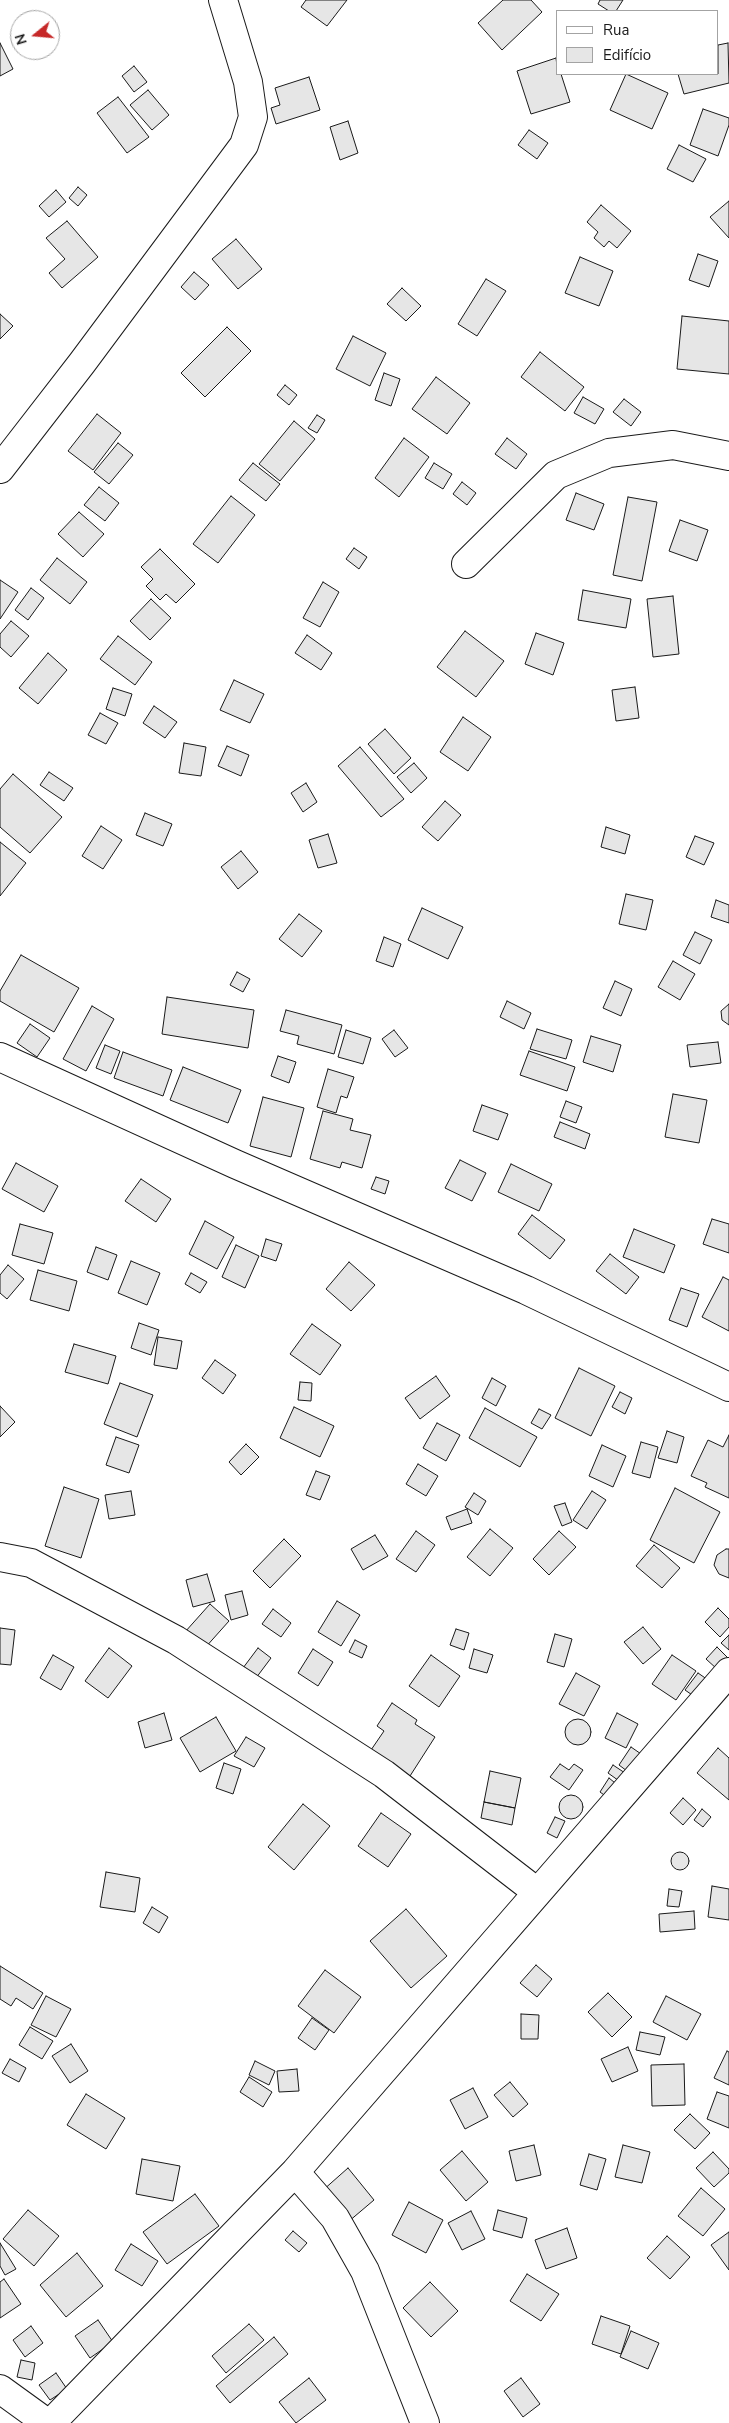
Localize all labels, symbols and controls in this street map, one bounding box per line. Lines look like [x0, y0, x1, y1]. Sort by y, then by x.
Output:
north arrow [10, 10, 60, 60]
legend [556, 10, 719, 75]
text: Rua [603, 20, 629, 40]
text: N [11, 31, 32, 47]
text: Edifício [603, 45, 651, 65]

